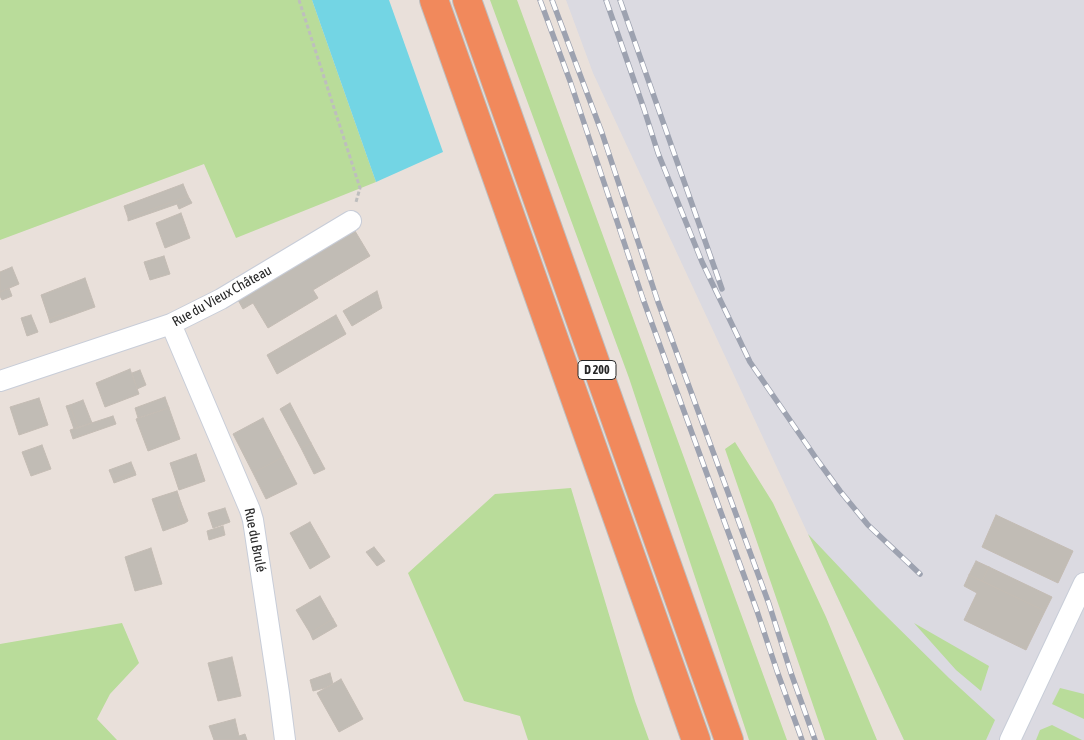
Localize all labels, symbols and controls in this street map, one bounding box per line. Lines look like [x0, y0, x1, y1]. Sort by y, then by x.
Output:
street label: Rue du Vieux Château [169, 262, 275, 330]
road number: D 200 [578, 360, 616, 380]
street label: Rue du Brulé [241, 507, 269, 573]

